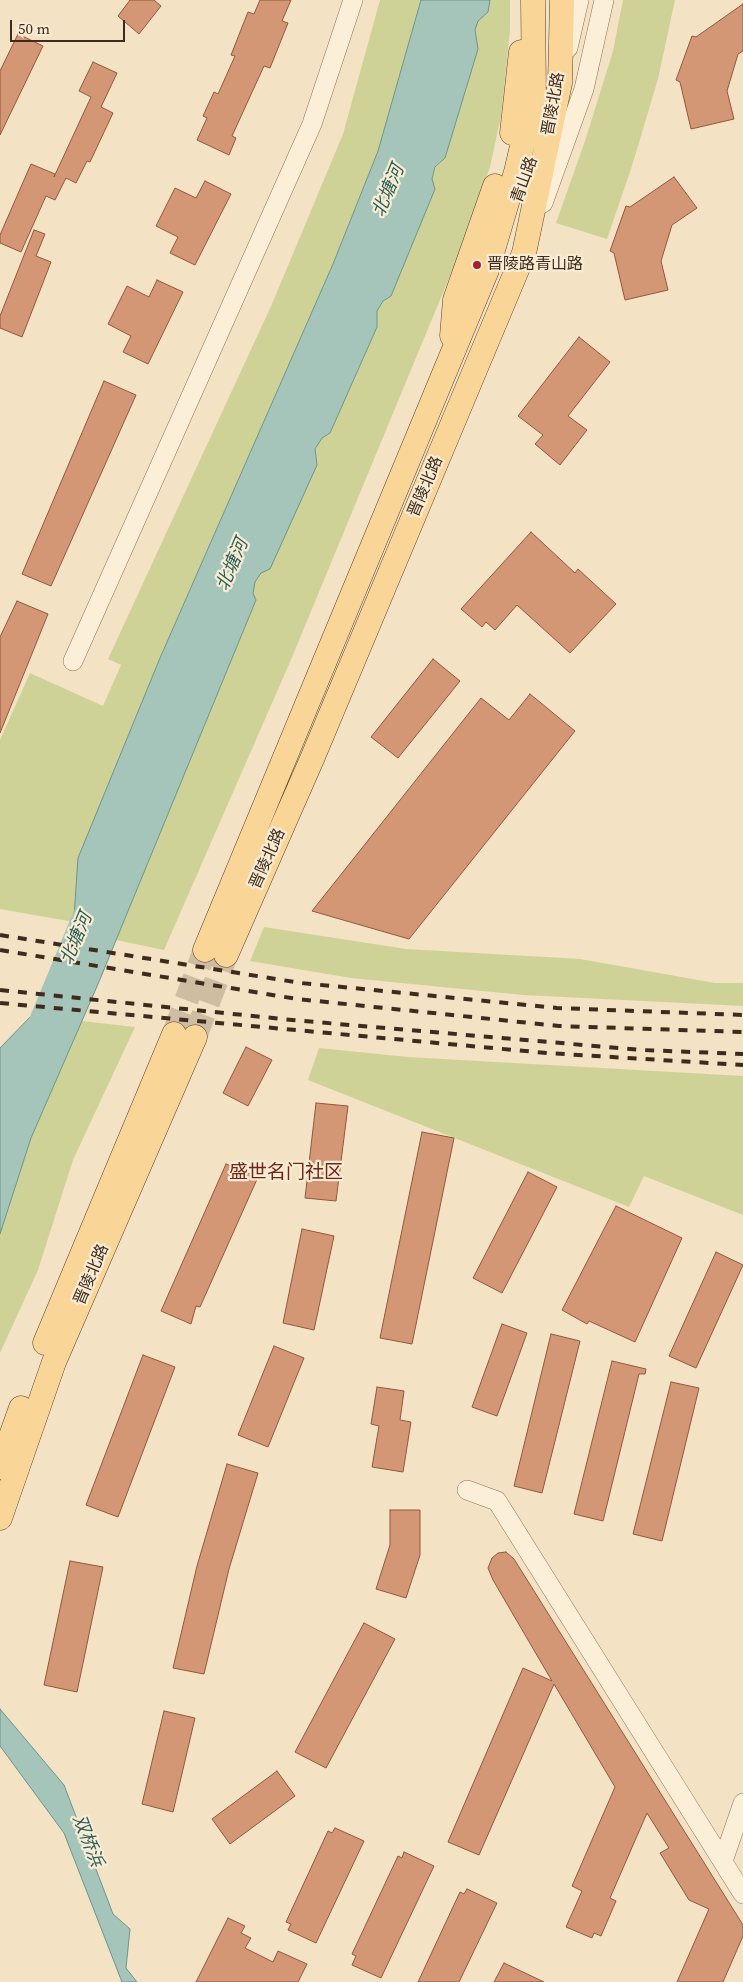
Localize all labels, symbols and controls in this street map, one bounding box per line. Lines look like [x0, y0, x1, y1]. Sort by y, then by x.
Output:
scale bar [12, 10, 128, 42]
text: 50 m [18, 18, 50, 39]
street label: 晋陵北路 [539, 71, 569, 137]
street label: 青山路 [508, 154, 542, 206]
water label: 北塘河 [369, 162, 409, 220]
place label: 晋陵路青山路 [487, 255, 583, 275]
marker: 晋陵路青山路 [471, 259, 483, 271]
street label: 晋陵北路 [405, 454, 447, 520]
water label: 北塘河 [213, 536, 253, 594]
street label: 晋陵北路 [246, 826, 290, 892]
water label: 北塘河 [57, 910, 97, 968]
district label: 盛世名门社区 [229, 1162, 343, 1184]
street label: 晋陵北路 [71, 1242, 113, 1308]
water label: 双桥浜 [67, 1812, 107, 1870]

